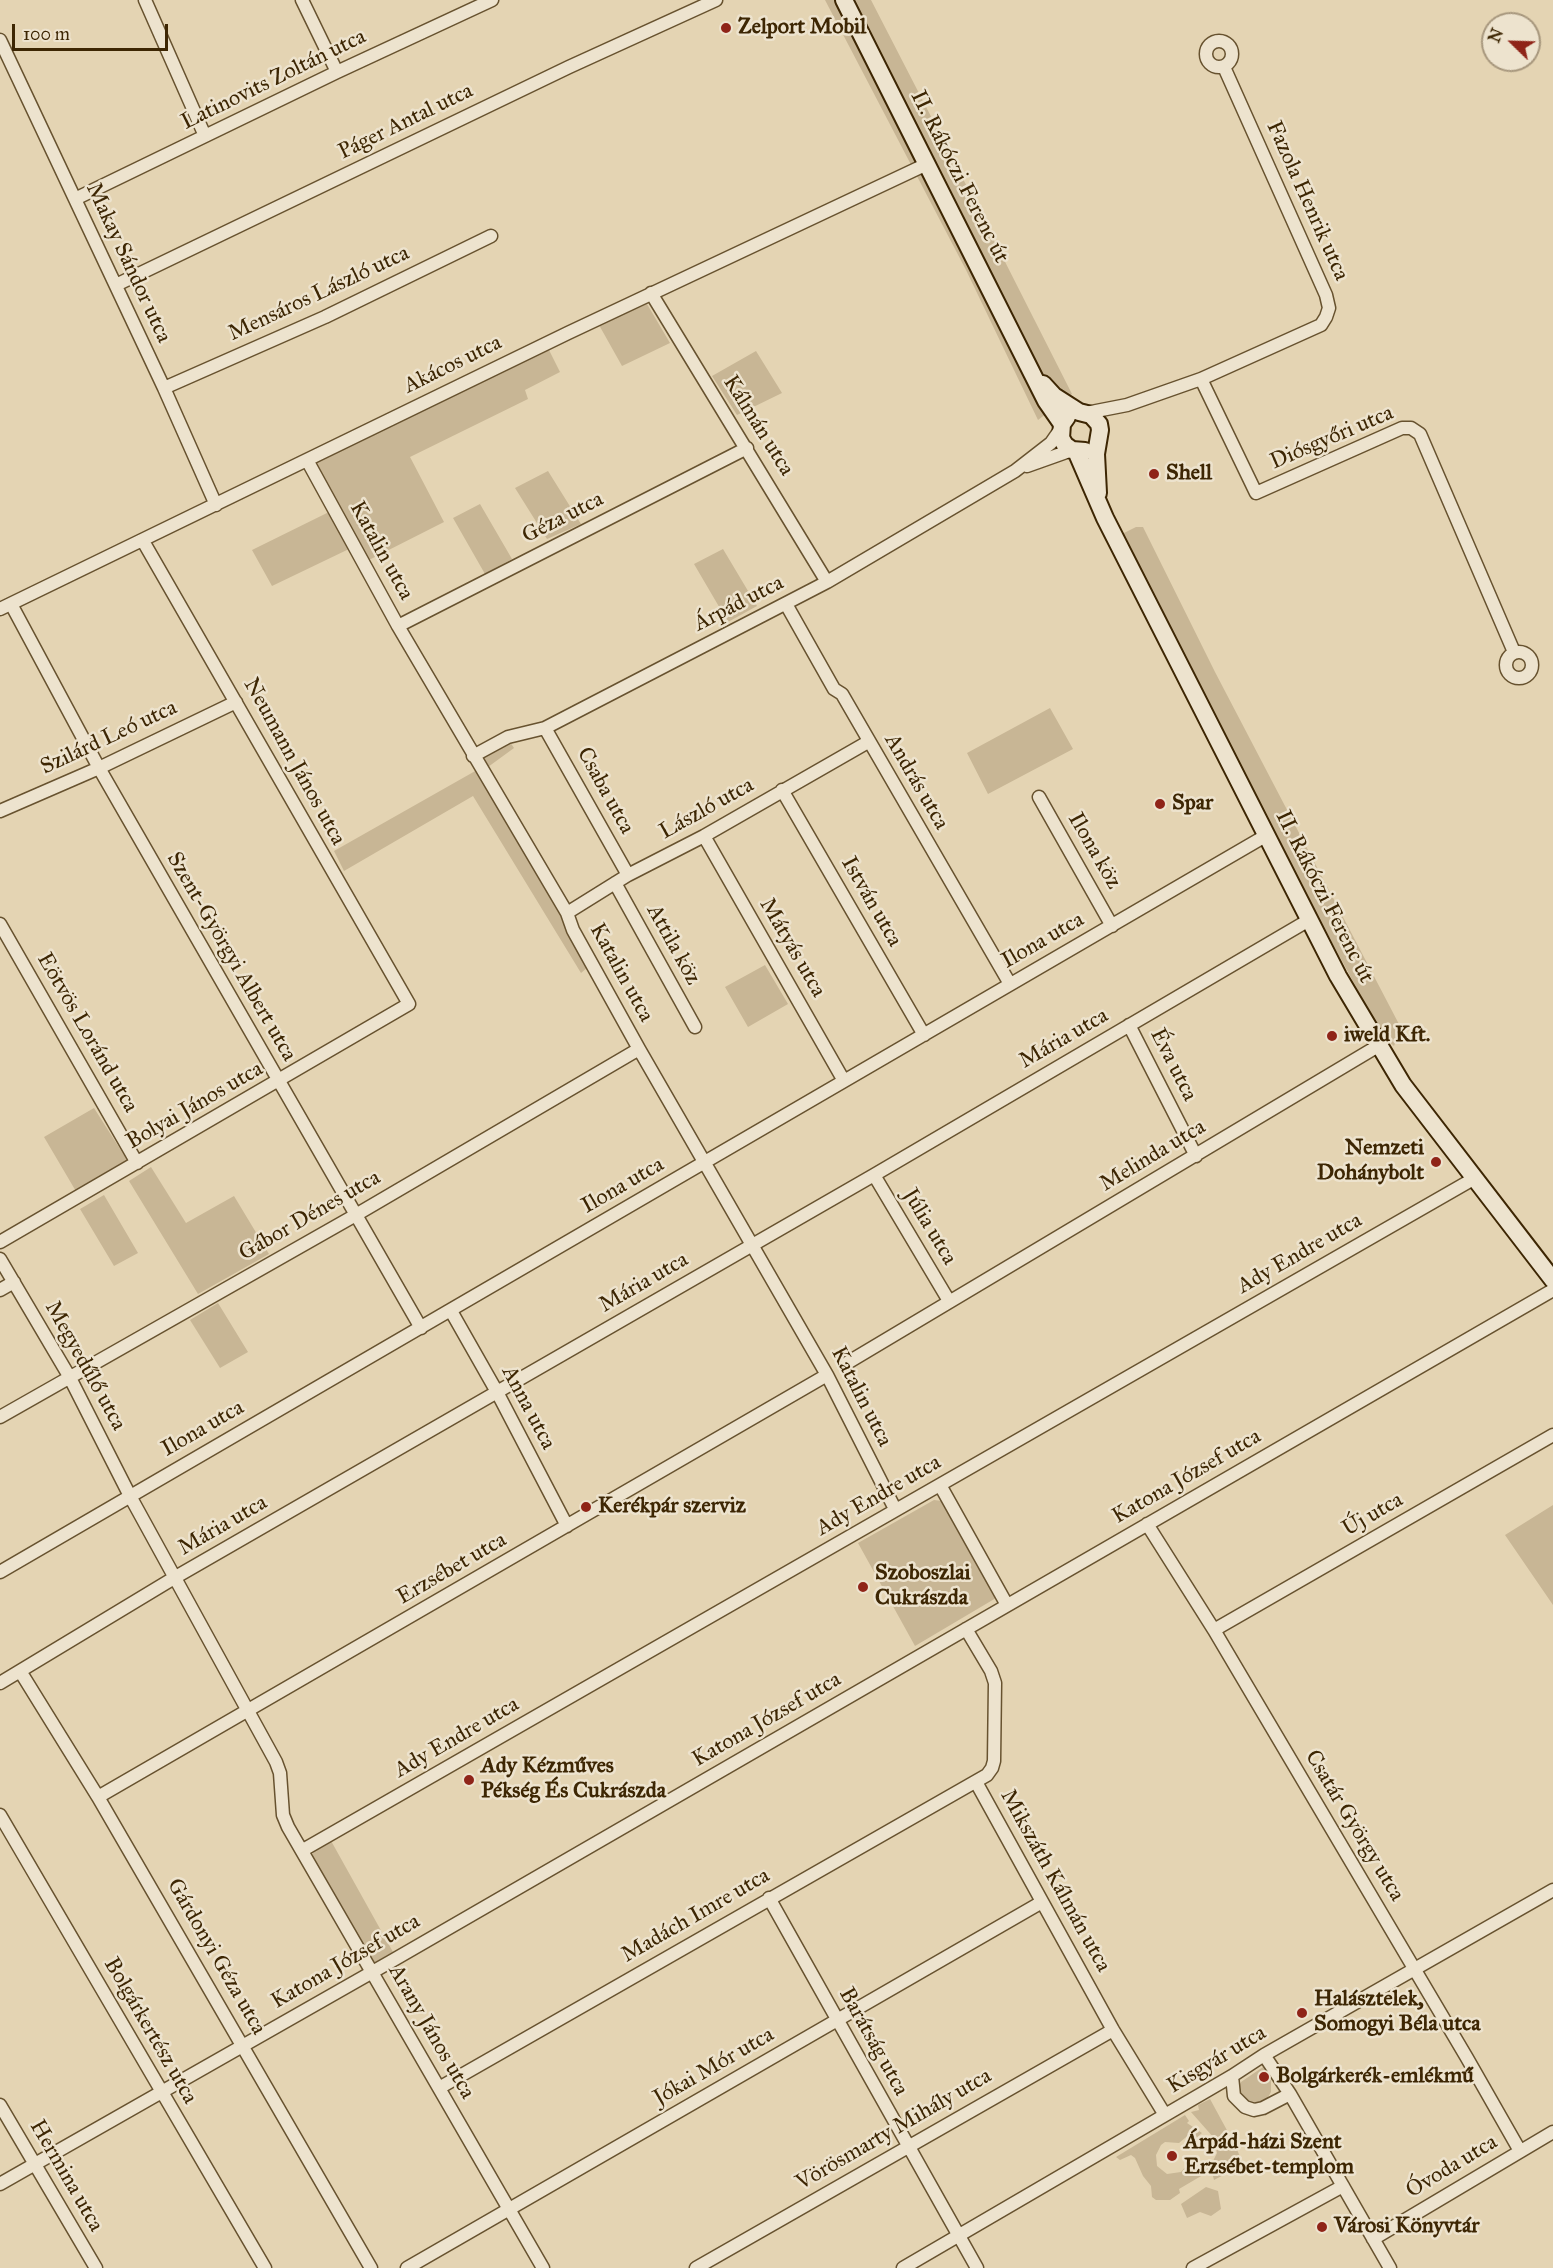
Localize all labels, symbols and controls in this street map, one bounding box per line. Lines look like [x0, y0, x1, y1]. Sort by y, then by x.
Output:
scale bar [15, 12, 171, 50]
north arrow [1481, 12, 1541, 72]
place label: Zelport Mobil [738, 15, 866, 41]
marker: Zelport Mobil [719, 21, 733, 35]
text: 100 m [23, 23, 70, 45]
street label: Latinovits Zoltán utca [177, 24, 371, 136]
text: N [1484, 26, 1507, 46]
street label: Páger Antal utca [334, 78, 478, 166]
street label: II. Rákóczi Ferenc út [904, 86, 1014, 268]
street label: Fazola Henrik utca [1260, 117, 1354, 285]
street label: Makay Sándor utca [79, 179, 177, 347]
street label: Mensáros László utca [224, 240, 414, 348]
street label: Akácos utca [400, 330, 506, 400]
street label: Kálmán utca [717, 371, 799, 481]
street label: Diósgyőri utca [1266, 400, 1398, 476]
place label: Shell [1166, 461, 1212, 487]
marker: Shell [1147, 467, 1161, 481]
street label: Géza utca [518, 486, 608, 550]
street label: Katalin utca [343, 497, 419, 605]
street label: Árpád utca [690, 570, 788, 638]
street label: Neumann János utca [237, 674, 351, 850]
street label: Szilárd Leó utca [37, 695, 181, 781]
street label: András utca [878, 729, 954, 835]
street label: Csaba utca [570, 743, 640, 839]
street label: László utca [655, 772, 759, 846]
place label: Spar [1172, 791, 1213, 817]
marker: Spar [1153, 797, 1167, 811]
street label: II. Rákóczi Ferenc út [1269, 806, 1379, 988]
street label: Ilona köz [1062, 808, 1126, 894]
street label: Szent-Györgyi Albert utca [160, 848, 302, 1066]
street label: István utca [835, 852, 907, 952]
street label: Mátyás utca [753, 894, 831, 1002]
street label: Attila köz [640, 900, 706, 990]
street label: Ilona utca [997, 907, 1089, 975]
street label: Katalin utca [583, 919, 659, 1027]
street label: Eötvös Loránd utca [31, 948, 143, 1118]
street label: Mária utca [1015, 1003, 1113, 1075]
place label: iweld Kft. [1344, 1023, 1430, 1049]
street label: Éva utca [1144, 1024, 1202, 1106]
marker: iweld Kft. [1325, 1029, 1339, 1043]
street label: Bolyai János utca [122, 1056, 268, 1156]
street label: Melinda utca [1095, 1114, 1211, 1198]
place label: Nemzeti Dohánybolt [1317, 1136, 1424, 1188]
street label: Ilona utca [577, 1152, 669, 1220]
marker: Nemzeti Dohánybolt [1429, 1155, 1443, 1169]
street label: Gábor Dénes utca [235, 1165, 385, 1267]
street label: Júlia utca [896, 1184, 962, 1270]
street label: Ady Endre utca [1233, 1208, 1367, 1300]
street label: Mária utca [595, 1247, 693, 1319]
street label: Megyedűlő utca [39, 1297, 131, 1435]
street label: Katalin utca [825, 1343, 897, 1451]
street label: Anna utca [495, 1362, 561, 1454]
street label: Ilona utca [157, 1395, 249, 1463]
street label: Katona József utca [1108, 1424, 1266, 1530]
street label: Ady Endre utca [812, 1450, 946, 1542]
street label: Új utca [1338, 1487, 1408, 1543]
street label: Mária utca [174, 1490, 272, 1562]
place label: Kerékpár szerviz [598, 1494, 746, 1520]
marker: Kerékpár szerviz [579, 1500, 593, 1514]
street label: Erzsébet utca [393, 1527, 511, 1611]
place label: Szoboszlai Cukrászda [875, 1561, 971, 1612]
marker: Szoboszlai Cukrászda [856, 1580, 870, 1594]
street label: Katona József utca [688, 1667, 846, 1773]
street label: Ady Endre utca [390, 1692, 524, 1784]
street label: Csatár György utca [1299, 1746, 1409, 1906]
place label: Ady Kézműves Pékség És Cukrászda [481, 1754, 666, 1806]
marker: Ady Kézműves Pékség És Cukrászda [462, 1773, 476, 1787]
street label: Mikszáth Kálmán utca [994, 1785, 1116, 1977]
street label: Madách Imre utca [617, 1863, 775, 1969]
street label: Gárdonyi Géza utca [161, 1874, 271, 2040]
street label: Katona József utca [267, 1909, 425, 2015]
street label: Bolgárkertész utca [97, 1953, 203, 2109]
street label: Arany János utca [382, 1960, 480, 2104]
street label: Barátság utca [832, 1983, 914, 2101]
place label: Halásztelek, Somogyi Béla utca [1314, 1987, 1481, 2038]
marker: Halásztelek, Somogyi Béla utca [1295, 2006, 1309, 2020]
street label: Kisgyár utca [1163, 2020, 1271, 2100]
street label: Jókai Mór utca [649, 2022, 779, 2112]
street label: Vörösmarty Mihály utca [792, 2063, 996, 2197]
place label: Bolgárkerék-emlékmű [1276, 2064, 1474, 2090]
marker: Bolgárkerék-emlékmű [1257, 2070, 1271, 2084]
street label: Hermina utca [23, 2115, 109, 2237]
place label: Árpád-házi Szent Erzsébet-templom [1184, 2130, 1354, 2182]
street label: Óvoda utca [1402, 2130, 1502, 2204]
marker: Árpád-házi Szent Erzsébet-templom [1165, 2149, 1179, 2163]
place label: Városi Könyvtár [1334, 2214, 1479, 2240]
marker: Városi Könyvtár [1315, 2220, 1329, 2234]

